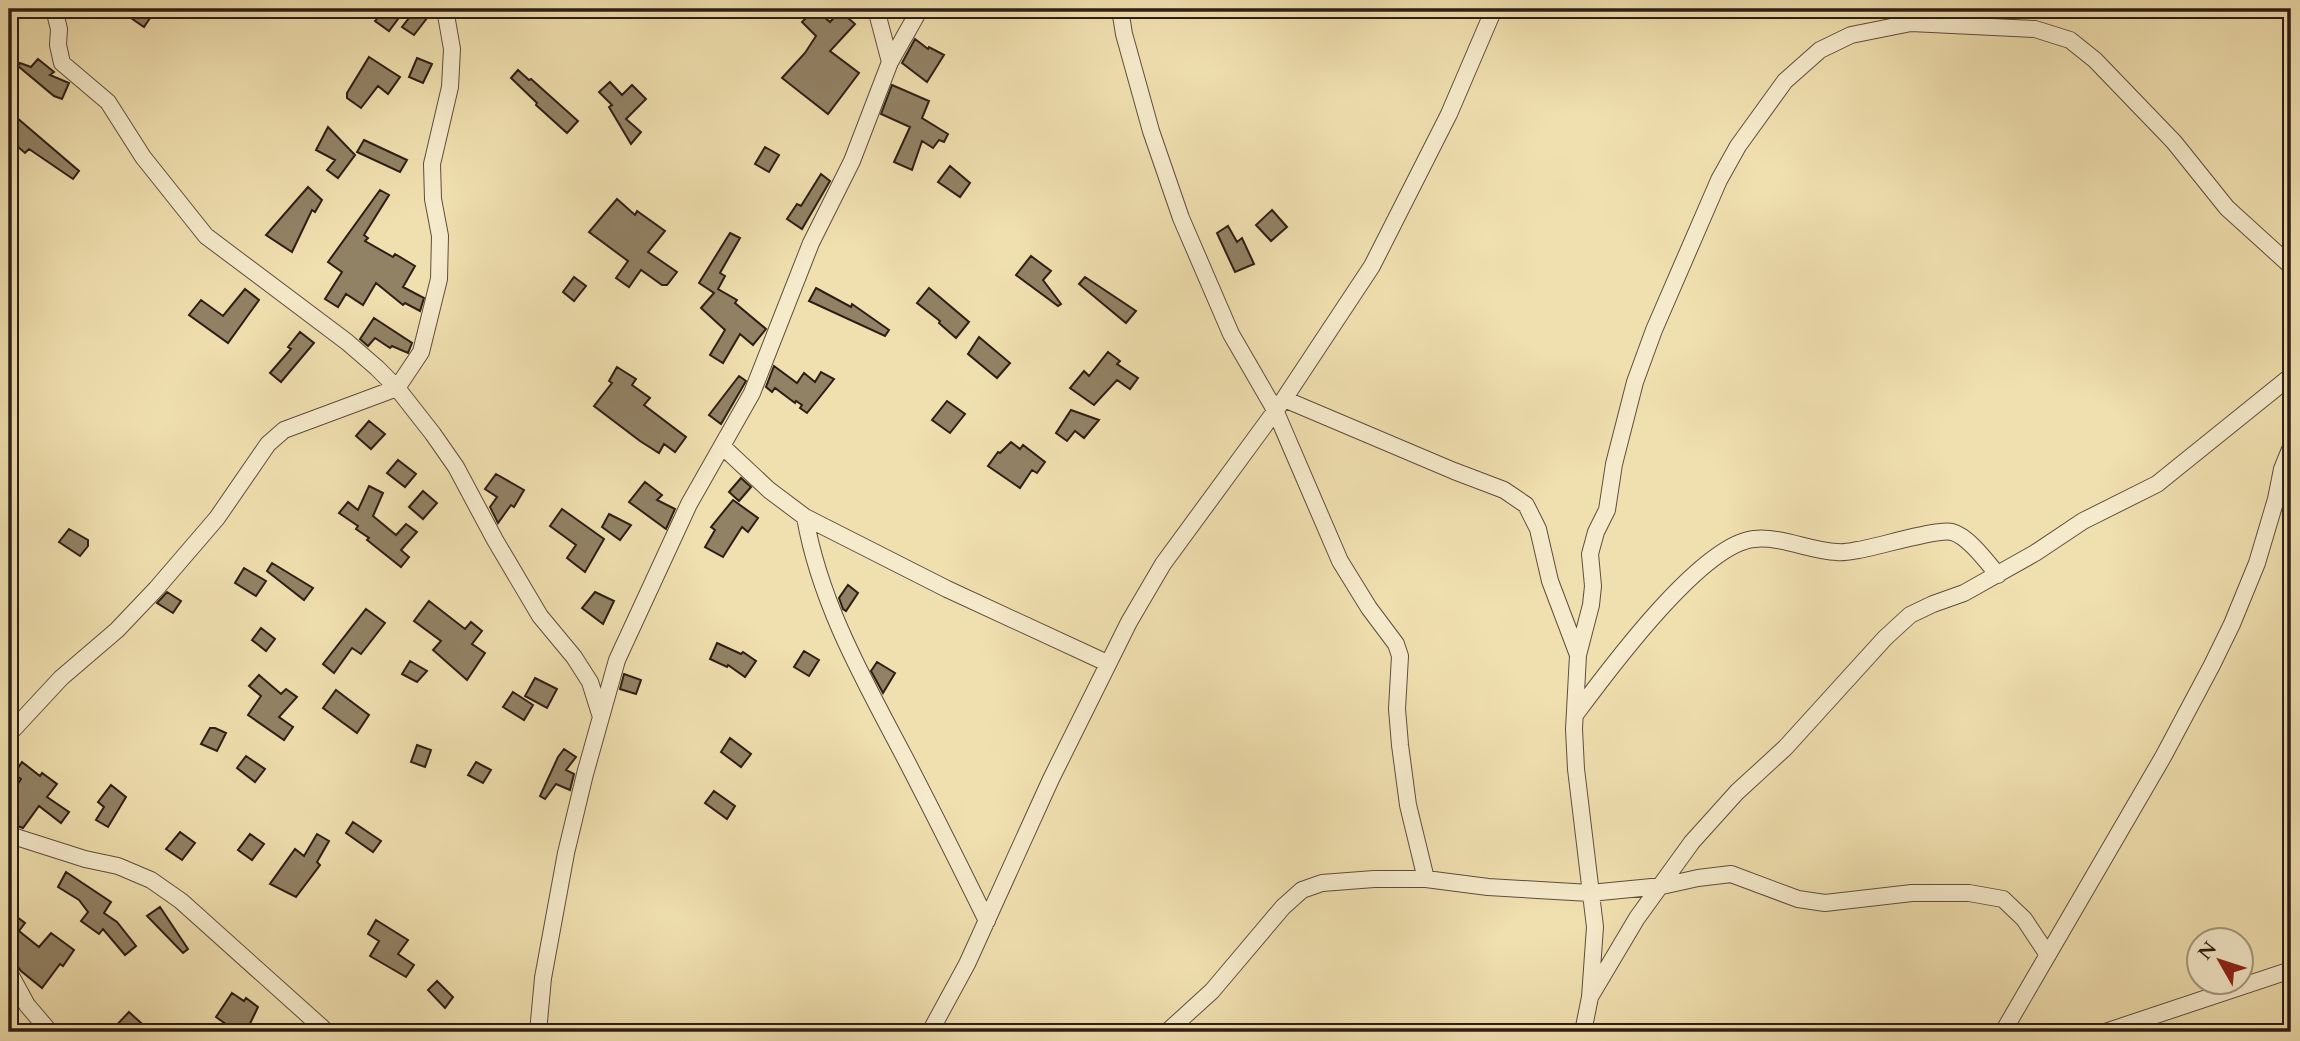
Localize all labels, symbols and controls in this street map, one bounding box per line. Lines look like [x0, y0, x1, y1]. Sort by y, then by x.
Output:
north arrow [2184, 926, 2254, 996]
text: N [2192, 936, 2223, 966]

